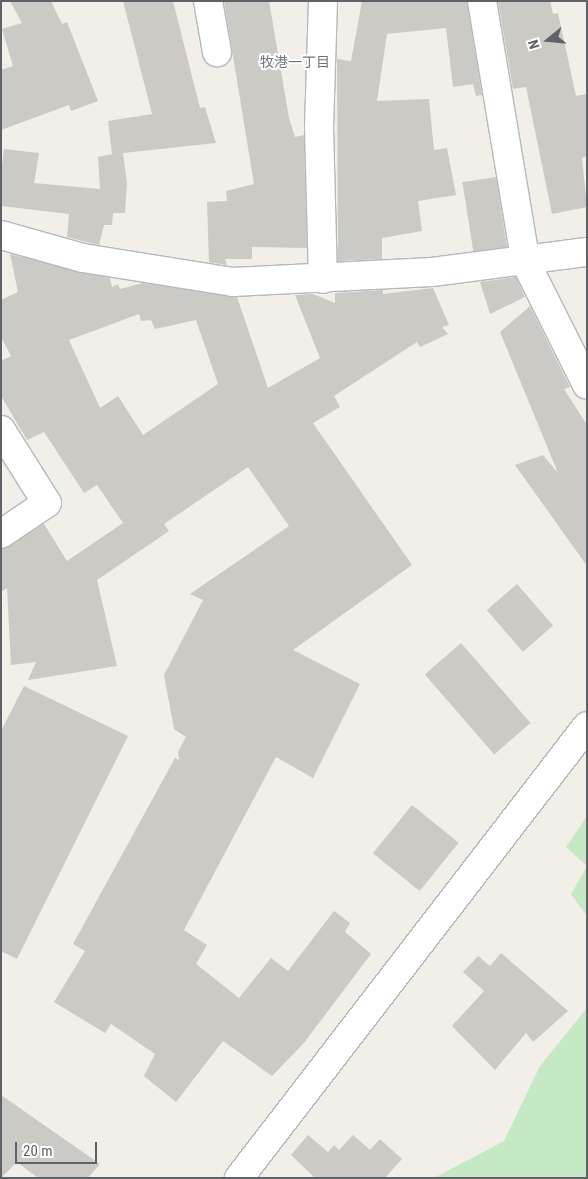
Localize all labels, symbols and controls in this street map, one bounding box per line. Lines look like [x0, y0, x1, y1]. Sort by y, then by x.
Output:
north arrow [523, 15, 573, 65]
text: N [525, 38, 543, 51]
district label: 牧港一丁目 [260, 54, 330, 70]
scale bar [18, 1132, 100, 1164]
text: 20 m [23, 1142, 53, 1160]

